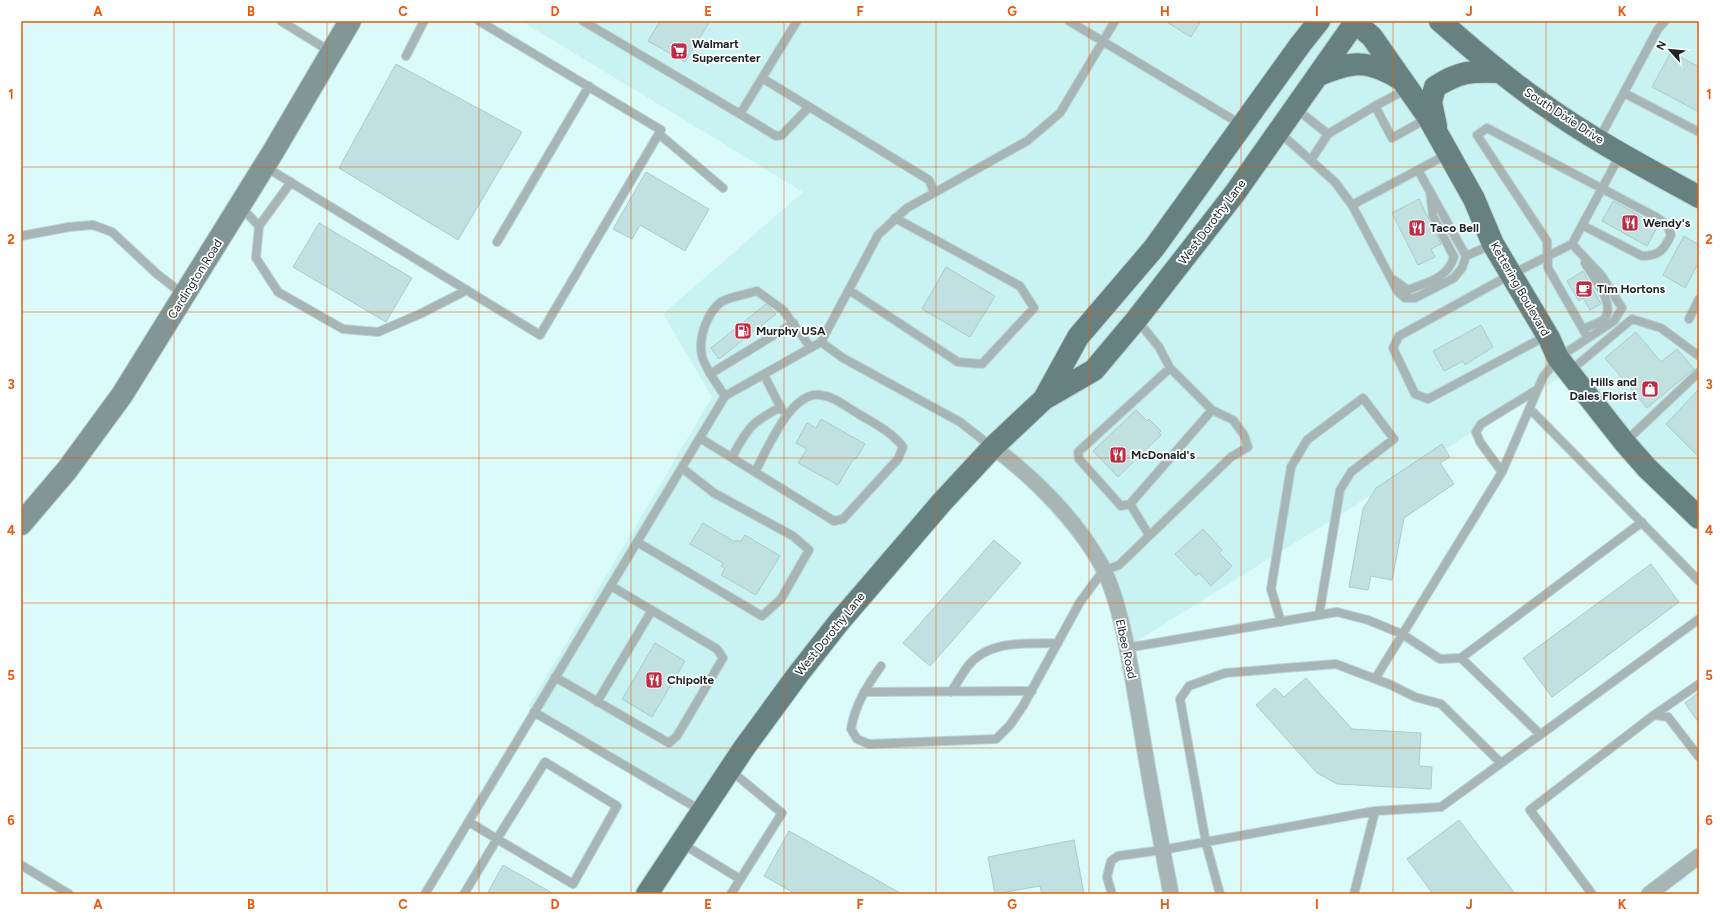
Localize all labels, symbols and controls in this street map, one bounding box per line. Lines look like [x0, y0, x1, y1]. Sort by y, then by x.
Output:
text: A [93, 4, 103, 19]
text: B [247, 4, 255, 19]
text: C [398, 4, 408, 19]
text: D [550, 4, 560, 19]
text: E [704, 4, 712, 19]
text: F [856, 4, 864, 19]
text: G [1007, 4, 1017, 19]
text: H [1160, 4, 1170, 19]
text: I [1315, 4, 1319, 19]
text: J [1465, 4, 1473, 19]
text: K [1618, 4, 1627, 19]
north arrow [1650, 30, 1690, 70]
place label: Walmart Supercenter [692, 37, 761, 65]
text: N [1654, 39, 1669, 52]
supermarket icon: Walmart Supercenter [669, 41, 689, 61]
street label: South Dixie Drive [1522, 85, 1607, 147]
text: 1 [8, 87, 14, 102]
text: 1 [1706, 87, 1712, 102]
street label: West Dorothy Lane [1175, 176, 1249, 267]
restaurant icon: Wendy's [1620, 213, 1640, 233]
place label: Wendy's [1643, 216, 1691, 230]
restaurant icon: Taco Bell [1407, 218, 1427, 238]
place label: Taco Bell [1430, 221, 1479, 235]
text: 2 [7, 232, 15, 247]
text: 2 [1705, 232, 1713, 247]
street label: Cardington Road [165, 237, 225, 321]
street label: Kettering Boulevard [1487, 239, 1553, 339]
cafe icon: Tim Hortons [1574, 279, 1594, 299]
place label: Tim Hortons [1597, 282, 1665, 296]
fuel station icon: Murphy USA [733, 321, 753, 341]
place label: Murphy USA [756, 324, 826, 338]
place label: Hills and Dales Florist [1569, 375, 1637, 403]
text: 3 [7, 377, 15, 392]
text: 3 [1705, 377, 1713, 392]
shop icon: Hills and Dales Florist [1640, 379, 1660, 399]
restaurant icon: McDonald's [1108, 445, 1128, 465]
place label: McDonald's [1131, 448, 1195, 462]
text: 4 [7, 523, 15, 538]
text: 4 [1705, 523, 1713, 538]
street label: West Dorothy Lane [792, 589, 868, 678]
street label: Elbee Road [1113, 618, 1139, 680]
text: 5 [7, 668, 15, 683]
text: 5 [1705, 668, 1713, 683]
restaurant icon: Chipolte [644, 670, 664, 690]
place label: Chipolte [667, 673, 715, 687]
text: 6 [7, 813, 15, 828]
text: 6 [1705, 813, 1713, 828]
text: A [93, 897, 103, 912]
text: B [247, 897, 255, 912]
text: C [398, 897, 408, 912]
text: D [550, 897, 560, 912]
text: E [704, 897, 712, 912]
text: F [856, 897, 864, 912]
text: G [1007, 897, 1017, 912]
text: H [1160, 897, 1170, 912]
text: I [1315, 897, 1319, 912]
text: J [1465, 897, 1473, 912]
text: K [1618, 897, 1627, 912]

